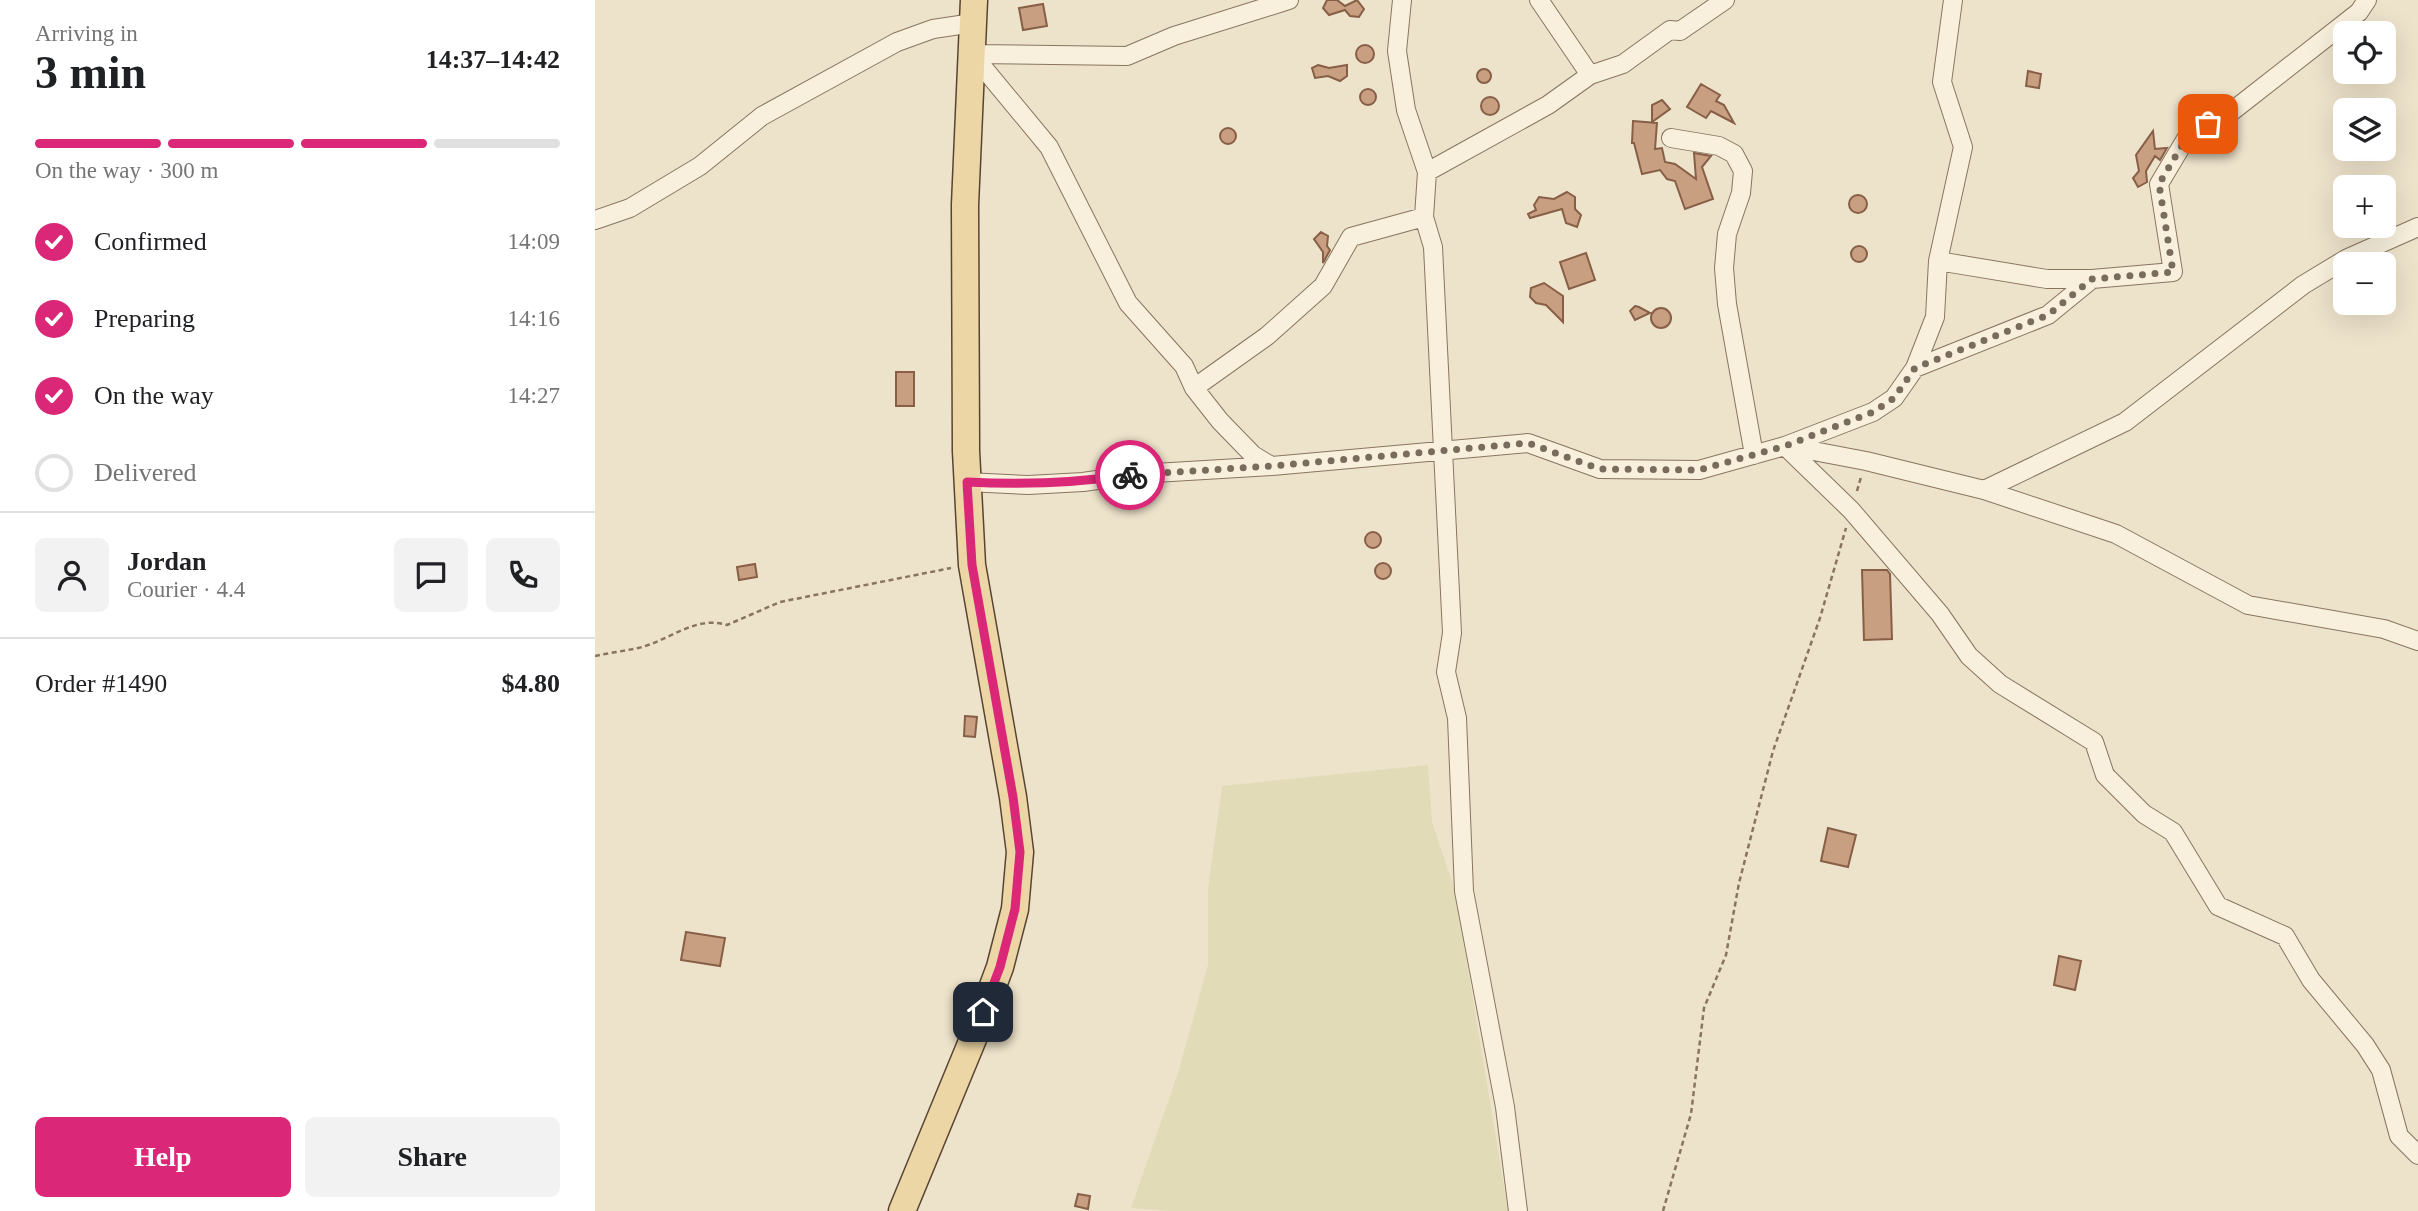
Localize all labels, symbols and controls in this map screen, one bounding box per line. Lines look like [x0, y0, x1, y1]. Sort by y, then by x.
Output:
text: Arriving in [35, 21, 138, 46]
map controls [2333, 21, 2396, 315]
button: locate [2333, 21, 2396, 84]
text: 14:37–14:42 [426, 45, 560, 74]
text: 3 min [35, 47, 146, 98]
pin [2178, 94, 2238, 154]
button: layers [2333, 98, 2396, 161]
icon: bag [2189, 105, 2227, 143]
text: On the way · 300 m [35, 158, 218, 183]
button: + [2333, 175, 2396, 238]
icon: check [35, 223, 73, 261]
text: Confirmed [94, 227, 207, 256]
text: 14:09 [508, 229, 560, 254]
button: − [2333, 252, 2396, 315]
icon: check [35, 300, 73, 338]
text: Preparing [94, 304, 195, 333]
text: 14:16 [508, 306, 560, 331]
icon: check [35, 377, 73, 415]
text: On the way [94, 381, 214, 410]
text: 14:27 [508, 383, 560, 408]
courier [1095, 440, 1165, 510]
icon: bike [1111, 456, 1149, 494]
text: Delivered [94, 458, 197, 487]
button: person [35, 538, 109, 612]
button: chat [394, 538, 468, 612]
button: phone [486, 538, 560, 612]
text: Jordan [127, 547, 206, 576]
text: Courier · 4.4 [127, 577, 245, 602]
text: Order #1490 [35, 669, 167, 698]
text: $4.80 [502, 669, 560, 698]
pin [953, 982, 1013, 1042]
icon: home [964, 993, 1002, 1031]
button: Help [35, 1117, 291, 1197]
button: Share [305, 1117, 560, 1197]

